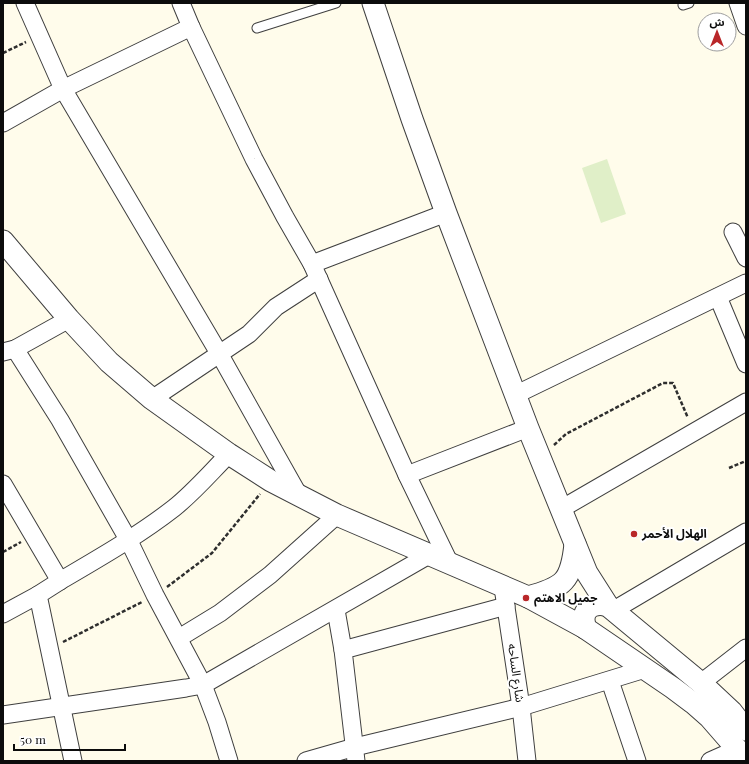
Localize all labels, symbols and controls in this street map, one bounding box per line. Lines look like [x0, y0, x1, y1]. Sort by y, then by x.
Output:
north arrow [697, 12, 737, 52]
text: ش [709, 14, 725, 29]
place label: الهلال الأحمر [641, 525, 707, 541]
marker: الهلال الأحمر [629, 529, 639, 539]
place label: جميل الاهتم [534, 589, 598, 607]
marker: جميل الاهتم [521, 593, 531, 603]
street label: شارع الساحه [503, 643, 529, 703]
scale bar [14, 726, 125, 752]
text: 50 m [20, 731, 46, 747]

